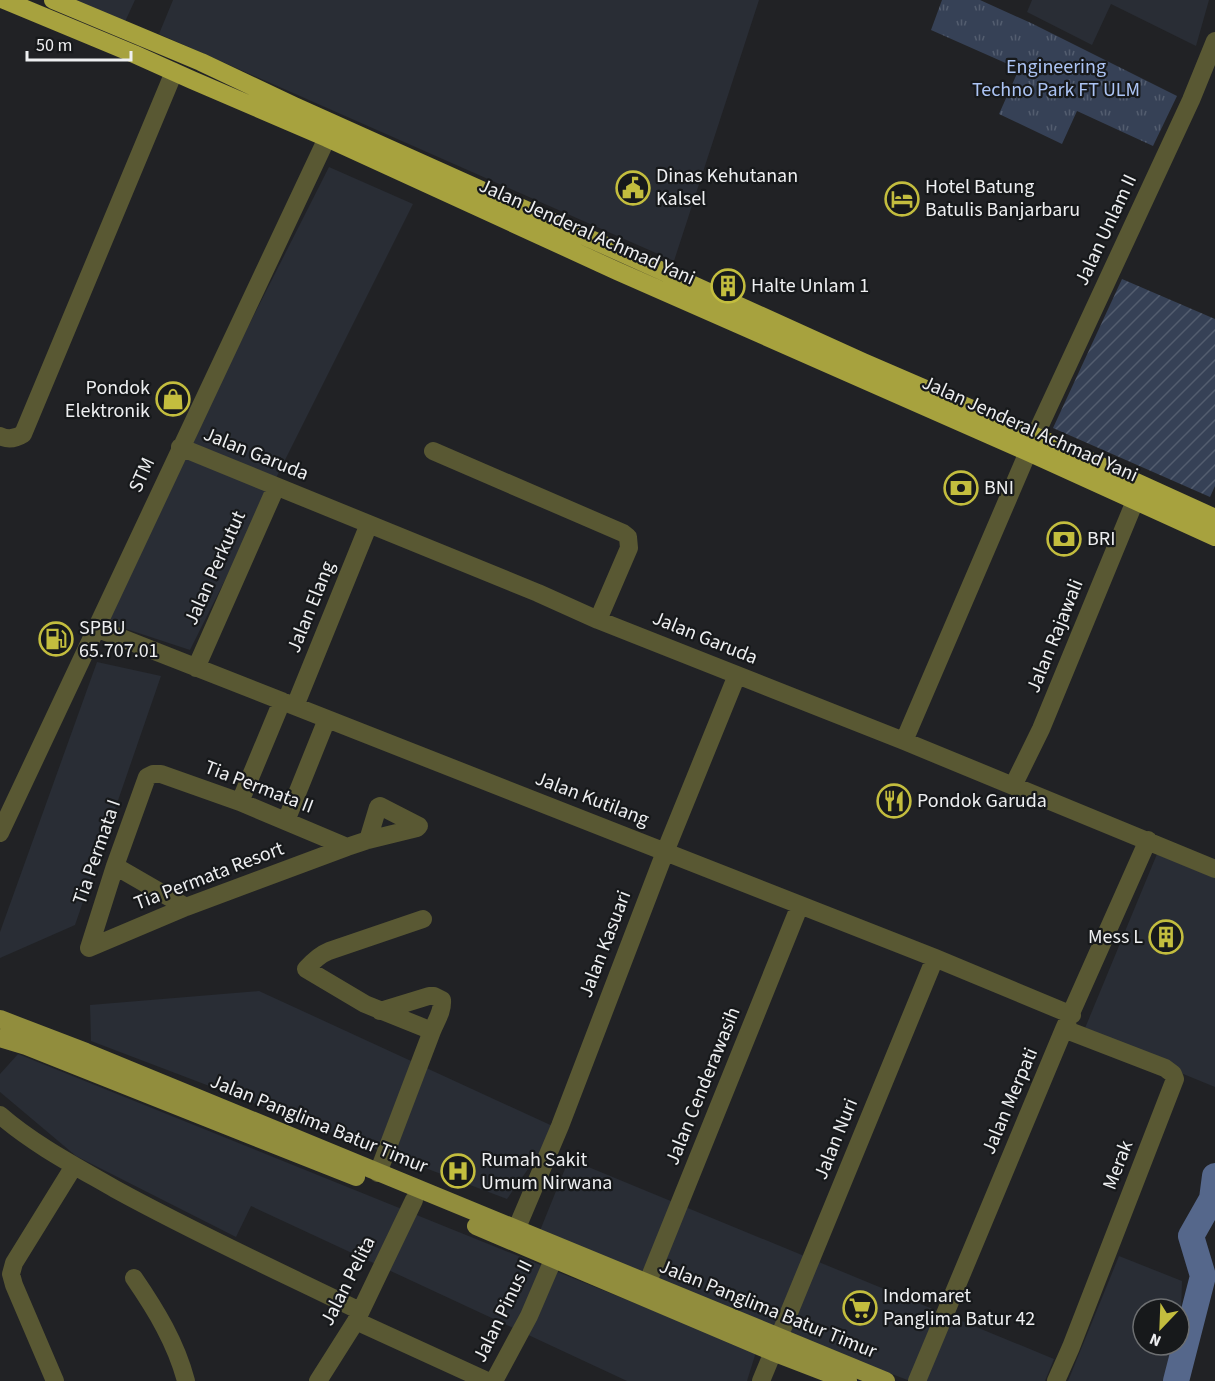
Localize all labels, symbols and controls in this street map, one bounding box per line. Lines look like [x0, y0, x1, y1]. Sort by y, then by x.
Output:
scale bar [27, 24, 130, 62]
text: 50 m [36, 33, 72, 58]
park label: Engineering Techno Park FT ULM [972, 53, 1140, 104]
place label: Dinas Kehutanan Kalsel [656, 162, 798, 213]
public building icon: Dinas Kehutanan Kalsel [615, 170, 651, 206]
street label: Jalan Unlam II [1068, 170, 1144, 290]
street label: Jalan Jenderal Achmad Yani [475, 172, 699, 292]
place label: Hotel Batung Batulis Banjarbaru [925, 173, 1080, 224]
hotel icon: Hotel Batung Batulis Banjarbaru [884, 181, 920, 217]
building icon: Halte Unlam 1 [710, 268, 746, 304]
place label: Halte Unlam 1 [751, 272, 869, 300]
street label: Jalan Jenderal Achmad Yani [918, 369, 1142, 489]
place label: Pondok Elektronik [65, 374, 150, 425]
shop icon: Pondok Elektronik [155, 381, 191, 417]
street label: Jalan Garuda [199, 420, 313, 488]
street label: STM [122, 453, 162, 497]
bank icon: BNI [943, 470, 979, 506]
place label: BNI [984, 474, 1014, 502]
street label: Jalan Perkutut [177, 506, 253, 630]
bank icon: BRI [1046, 521, 1082, 557]
place label: BRI [1087, 525, 1115, 553]
street label: Jalan Elang [280, 557, 342, 657]
street label: Jalan Rajawali [1019, 575, 1091, 697]
street label: Jalan Garuda [648, 604, 762, 672]
place label: SPBU 65.707.01 [79, 614, 159, 665]
fuel station icon: SPBU 65.707.01 [38, 621, 74, 657]
street label: Tia Permata II [200, 753, 318, 821]
street label: Jalan Kutilang [531, 764, 653, 834]
restaurant icon: Pondok Garuda [876, 783, 912, 819]
place label: Pondok Garuda [917, 787, 1047, 815]
street label: Tia Permata I [66, 796, 128, 908]
street label: Tia Permata Resort [130, 834, 288, 917]
street label: Jalan Kasuari [572, 886, 638, 1002]
building icon: Mess L [1148, 919, 1184, 955]
place label: Mess L [1088, 923, 1143, 951]
street label: Jalan Cenderawasih [659, 1003, 747, 1169]
street label: Jalan Merpati [975, 1043, 1045, 1159]
street label: Jalan Panglima Batur Timur [206, 1068, 432, 1180]
street label: Jalan Nuri [807, 1094, 865, 1184]
street label: Merak [1096, 1136, 1140, 1194]
place label: Rumah Sakit Umum Nirwana [481, 1146, 612, 1197]
hospital icon: Rumah Sakit Umum Nirwana [440, 1153, 476, 1189]
street label: Jalan Pelita [314, 1231, 382, 1331]
street label: Jalan Panglima Batur Timur [655, 1253, 881, 1365]
street label: Jalan Pinus II [466, 1255, 540, 1367]
place label: Indomaret Panglima Batur 42 [883, 1282, 1035, 1333]
supermarket icon: Indomaret Panglima Batur 42 [842, 1290, 878, 1326]
north arrow [1131, 1297, 1191, 1357]
text: N [1146, 1328, 1165, 1352]

